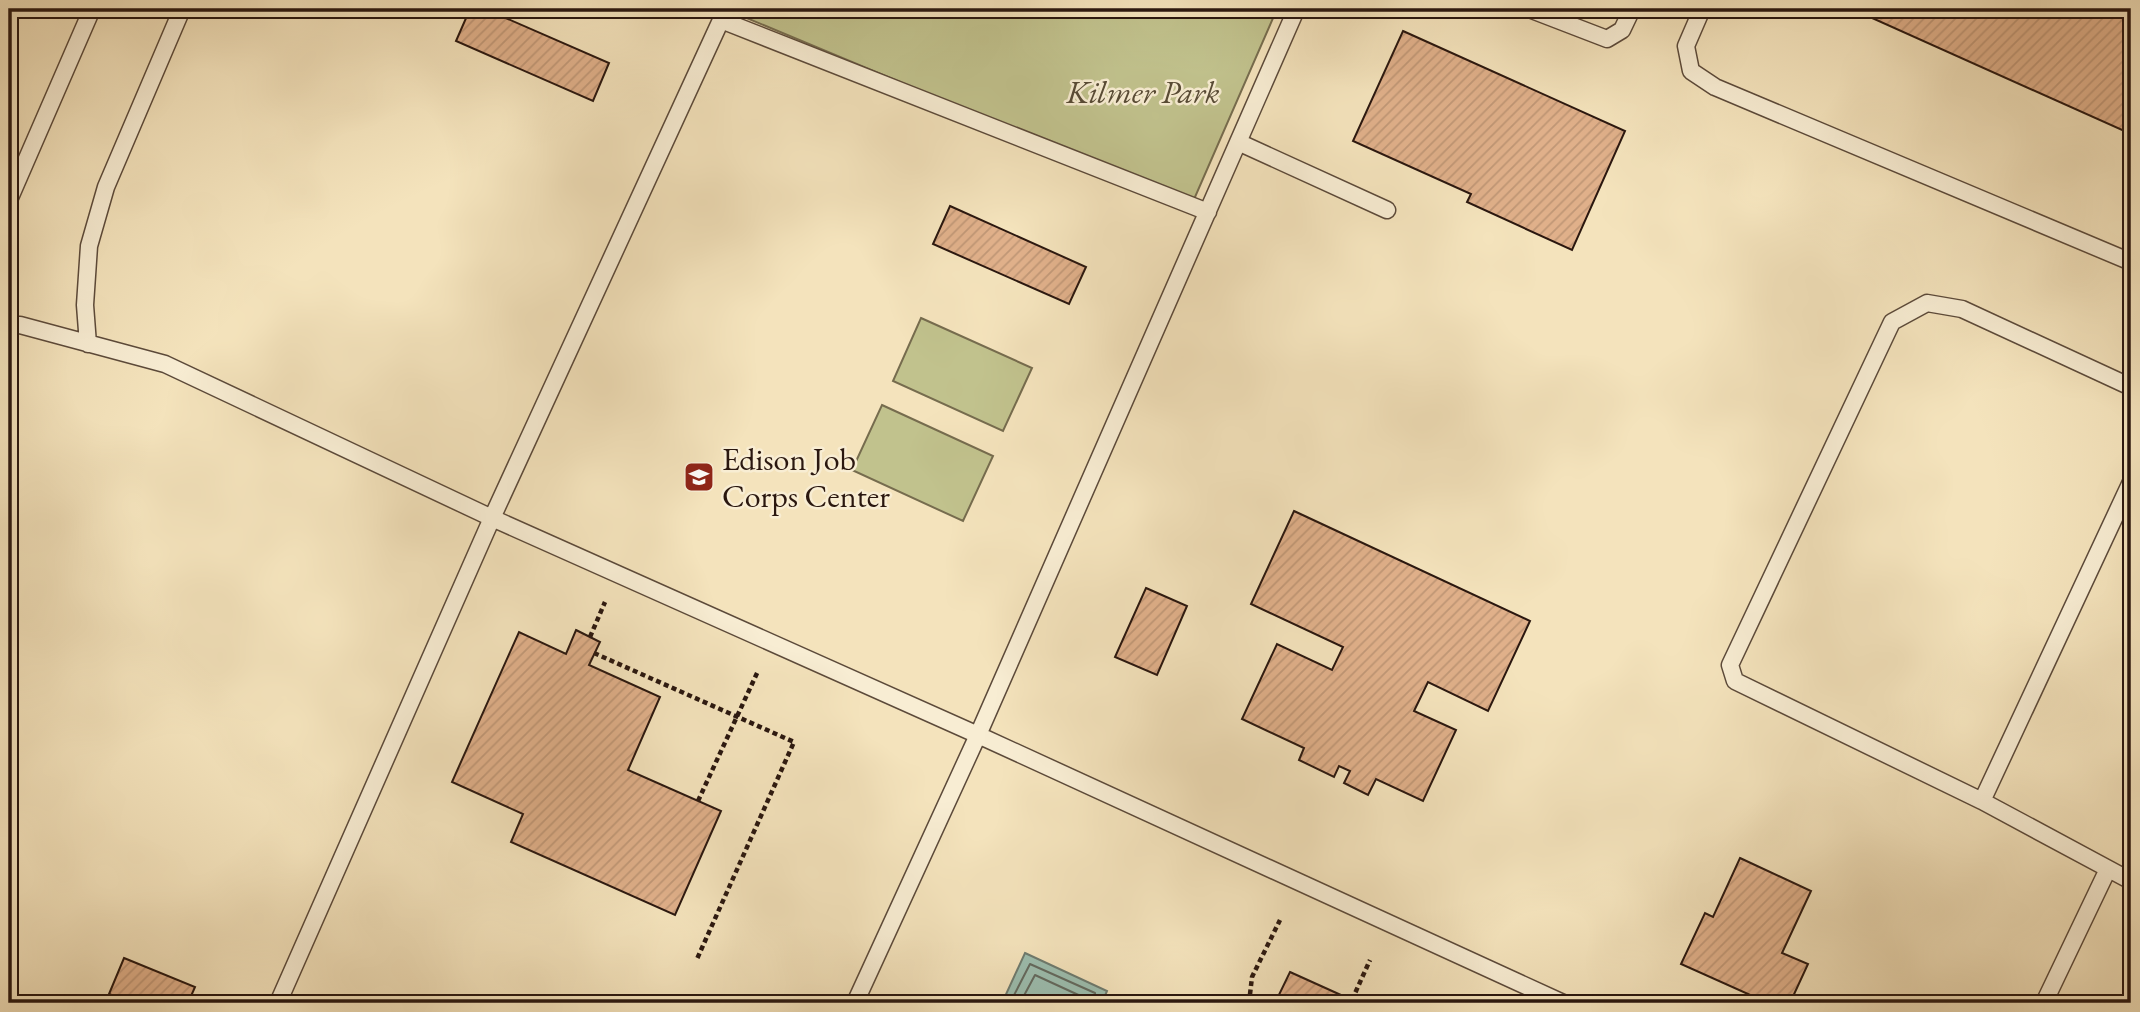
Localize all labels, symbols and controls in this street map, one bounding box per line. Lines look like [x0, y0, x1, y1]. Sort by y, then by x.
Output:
park label: Kilmer Park [1065, 71, 1220, 113]
place label: Edison Job Corps Center [722, 438, 890, 517]
school or university icon: Edison Job Corps Center [682, 460, 716, 494]

